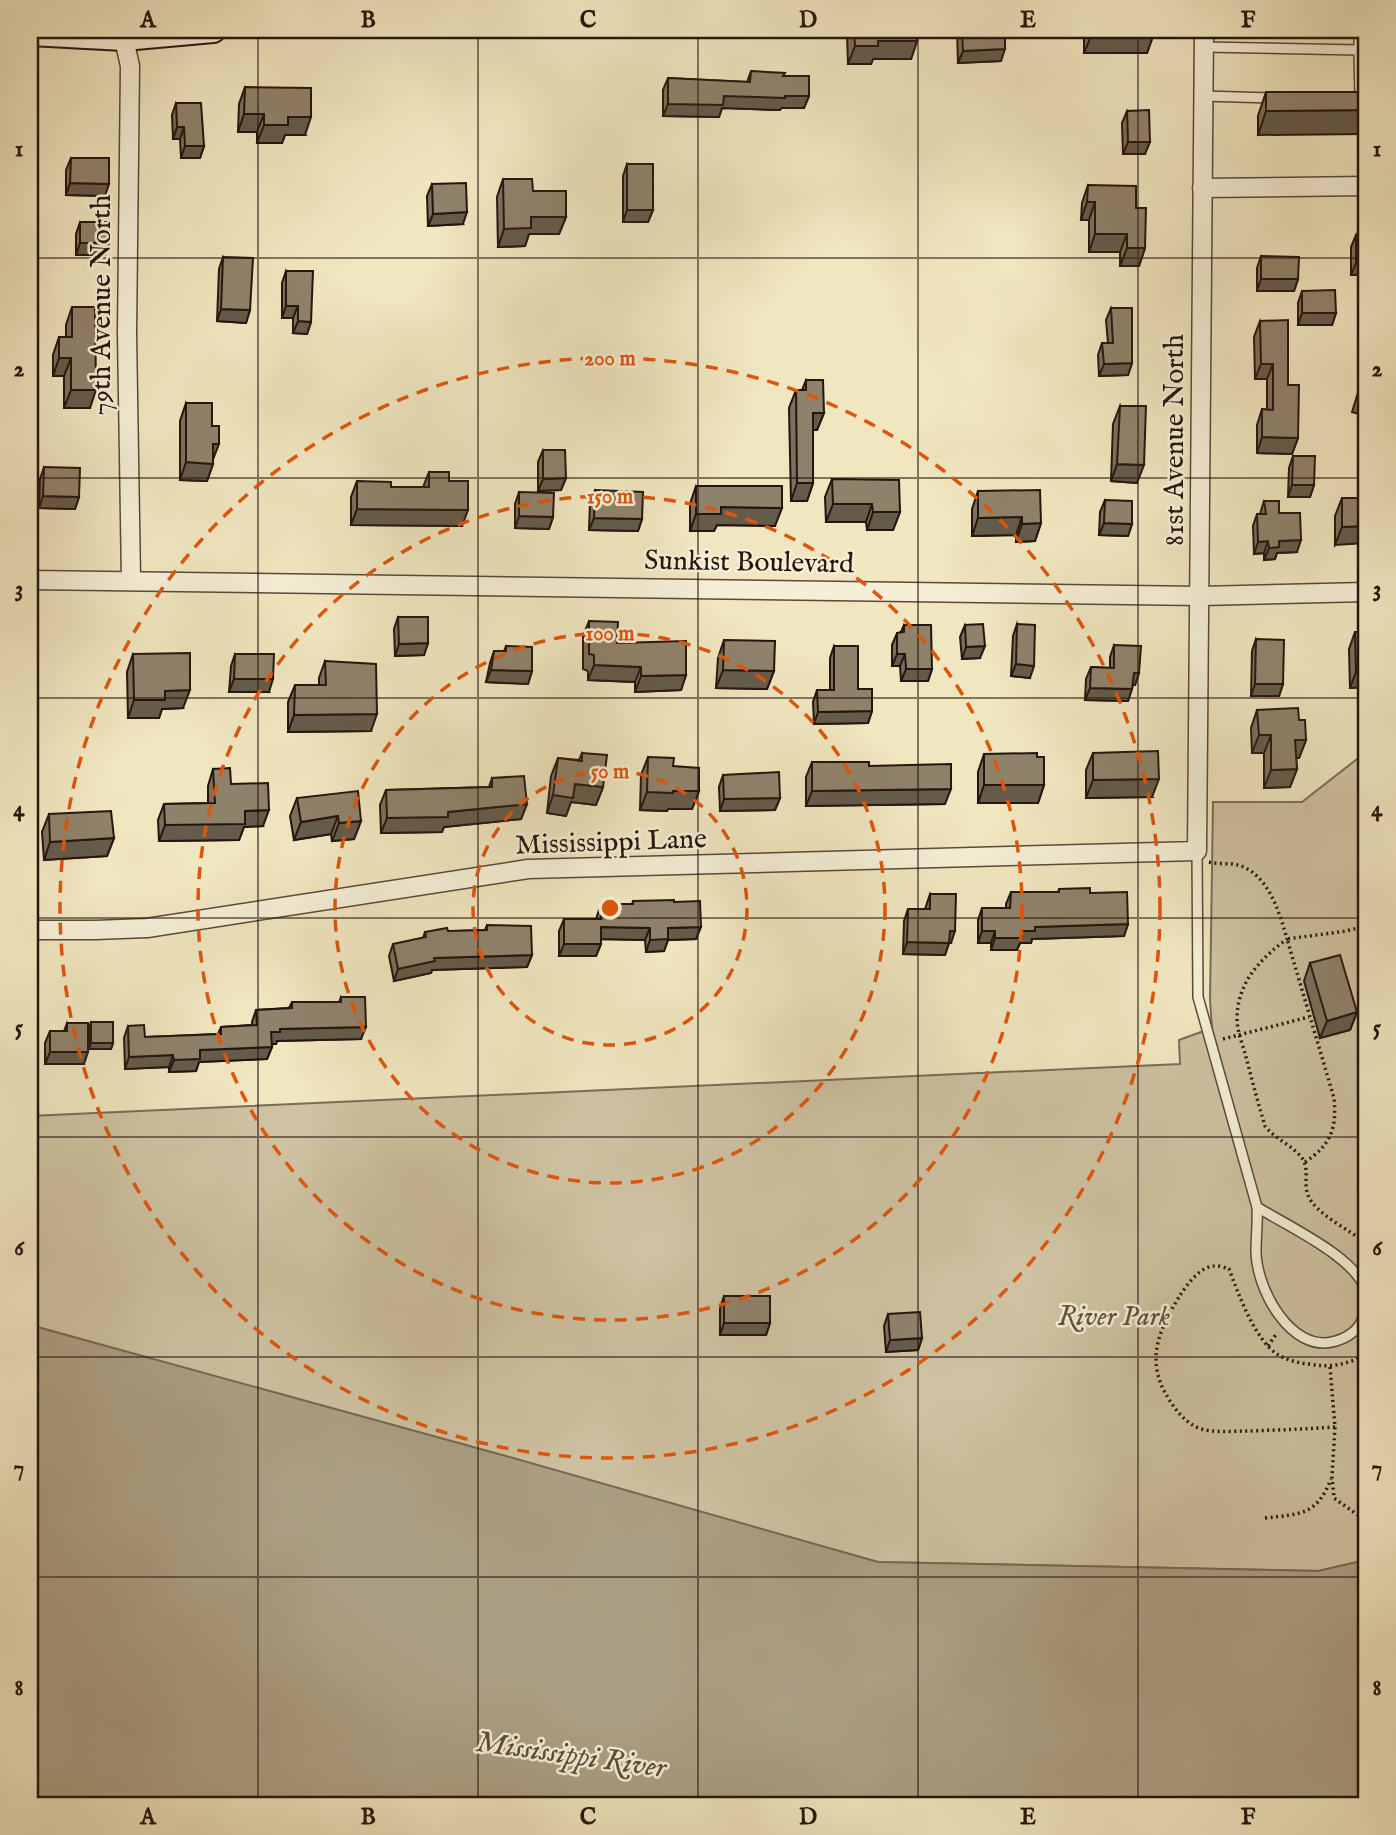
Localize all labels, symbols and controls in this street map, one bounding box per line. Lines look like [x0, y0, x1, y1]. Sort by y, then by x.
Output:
text: A [139, 6, 157, 35]
text: B [360, 6, 376, 35]
text: C [580, 6, 597, 35]
text: D [799, 6, 817, 35]
text: E [1020, 6, 1036, 35]
text: F [1241, 6, 1256, 35]
text: 1 [15, 135, 23, 164]
text: 1 [1373, 135, 1381, 164]
street label: 79th Avenue North [85, 194, 120, 415]
street label: 81st Avenue North [1158, 334, 1193, 546]
text: 200 m [584, 346, 636, 373]
text: 2 [14, 355, 25, 384]
text: 2 [1372, 355, 1383, 384]
text: 150 m [587, 484, 634, 511]
street label: Sunkist Boulevard [644, 544, 854, 582]
text: 3 [15, 575, 23, 604]
text: 3 [1373, 575, 1381, 604]
text: 100 m [585, 621, 635, 648]
text: 50 m [591, 759, 630, 786]
text: 4 [13, 795, 25, 824]
text: 4 [1371, 795, 1383, 824]
street label: Mississippi Lane [515, 822, 708, 864]
centre of rings [598, 896, 622, 920]
text: 5 [15, 1014, 24, 1043]
text: 5 [1373, 1014, 1382, 1043]
text: 6 [14, 1234, 25, 1263]
text: 6 [1372, 1234, 1383, 1263]
park label: River Park [1058, 1300, 1170, 1335]
text: 7 [14, 1454, 24, 1483]
text: 7 [1372, 1454, 1382, 1483]
text: 8 [14, 1674, 24, 1703]
text: 8 [1372, 1674, 1382, 1703]
water label: Mississippi River [474, 1724, 670, 1788]
text: A [139, 1803, 157, 1832]
text: B [360, 1803, 376, 1832]
text: C [580, 1803, 597, 1832]
text: D [799, 1803, 817, 1832]
text: E [1020, 1803, 1036, 1832]
text: F [1241, 1803, 1256, 1832]

